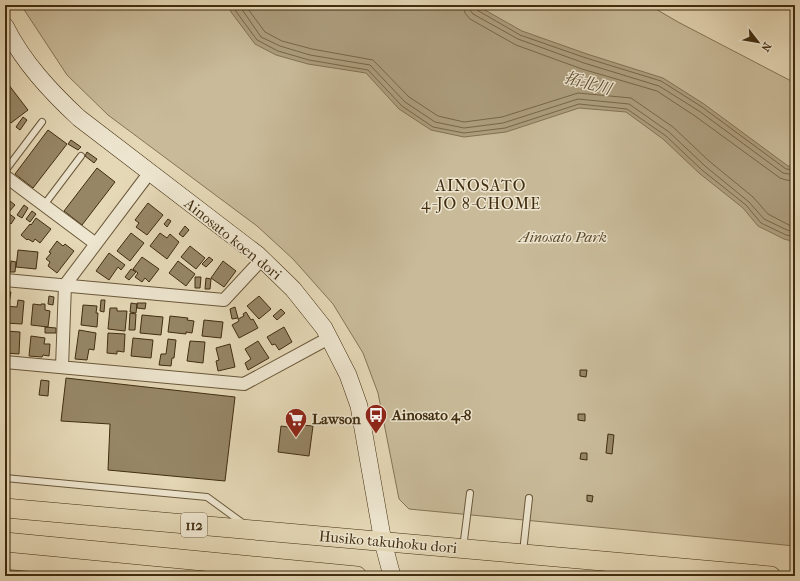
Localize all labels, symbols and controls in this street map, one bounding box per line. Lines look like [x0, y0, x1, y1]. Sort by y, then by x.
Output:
north arrow [738, 22, 778, 62]
text: N [758, 40, 774, 54]
water label: 拓北川 [562, 68, 616, 99]
district label: AINOSATO 4-JO 8-CHOME [421, 176, 541, 213]
street label: Ainosato koen dori [180, 194, 286, 284]
park label: Ainosato Park [517, 228, 607, 246]
bus stop icon: Ainosato 4-8 [363, 402, 389, 435]
supermarket icon: Lawson [283, 406, 309, 439]
place label: Ainosato 4-8 [391, 406, 472, 424]
place label: Lawson [312, 410, 361, 428]
road number: 112 [181, 513, 207, 537]
street label: Husiko takuhoku dori [318, 527, 458, 557]

